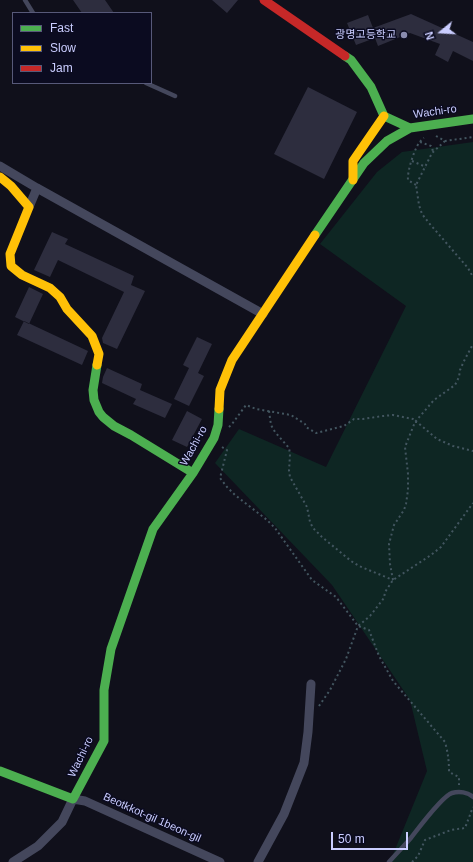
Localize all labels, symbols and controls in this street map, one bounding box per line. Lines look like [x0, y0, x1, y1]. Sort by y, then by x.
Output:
legend [12, 12, 152, 84]
north arrow [421, 12, 461, 52]
text: Fast [50, 21, 73, 35]
place label: 광명고등학교 [335, 28, 396, 42]
marker: 광명고등학교 [399, 30, 409, 40]
text: N [423, 30, 437, 41]
text: Slow [50, 41, 76, 55]
text: Jam [50, 61, 73, 75]
street label: Wachi-ro [412, 102, 458, 122]
street label: Wachi-ro [178, 424, 210, 468]
street label: Wachi-ro [66, 735, 96, 779]
street label: Beotkkot-gil 1beon-gil [101, 790, 203, 846]
scale bar [333, 824, 410, 850]
text: 50 m [338, 832, 365, 846]

